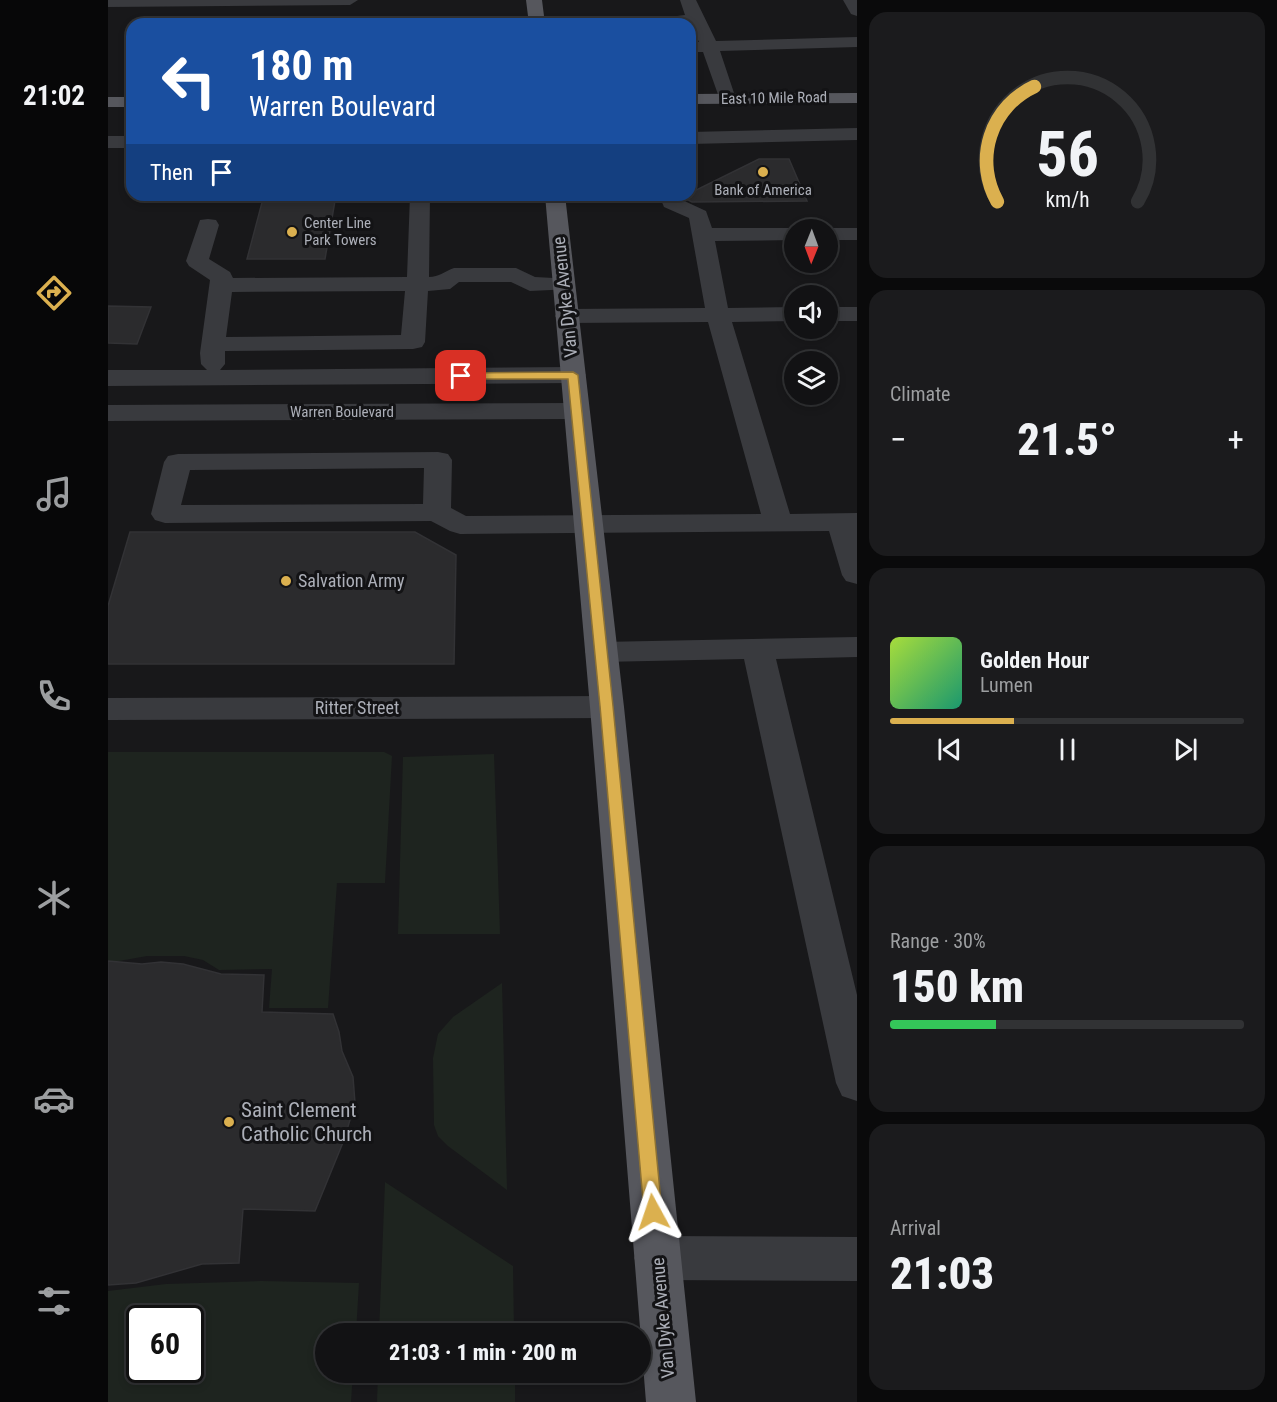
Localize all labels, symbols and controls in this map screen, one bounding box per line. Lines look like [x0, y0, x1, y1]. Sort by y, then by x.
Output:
text: 180 m [249, 41, 354, 90]
icon: left [150, 42, 228, 120]
text: 21:02 [23, 80, 85, 112]
street label: East 10 Mile Road [721, 88, 827, 108]
text: Warren Boulevard [249, 91, 436, 123]
text: 56 [1035, 118, 1099, 191]
icon: arrive [205, 156, 238, 189]
text: Then [150, 160, 193, 185]
marker: Bank of America [756, 165, 770, 179]
place label: Bank of America [714, 181, 812, 199]
text: km/h [1045, 187, 1089, 212]
place label: Center Line Park Towers [304, 214, 377, 249]
north arrow [784, 219, 838, 273]
map controls [784, 219, 838, 405]
marker: Center Line Park Towers [285, 225, 299, 239]
street label: Van Dyke Avenue [548, 236, 581, 358]
icon: directions [33, 272, 75, 314]
button: sound [784, 285, 838, 339]
pin [435, 350, 486, 401]
button: layers [784, 351, 838, 405]
icon: arrive [444, 359, 477, 392]
text: Climate [890, 382, 950, 406]
street label: Warren Boulevard [290, 403, 394, 421]
text: 21.5° [1017, 413, 1117, 466]
text: − [890, 420, 907, 459]
text: + [1228, 420, 1244, 459]
icon: music [33, 473, 75, 515]
place label: Salvation Army [298, 570, 405, 591]
marker: Salvation Army [279, 574, 293, 588]
text: Golden Hour [980, 648, 1089, 673]
text: Lumen [980, 673, 1033, 697]
icon: phone [33, 675, 75, 717]
street label: Ritter Street [315, 697, 399, 718]
icon: previous [933, 733, 966, 766]
icon: pause [1051, 733, 1084, 766]
icon: next [1169, 733, 1202, 766]
icon: climate [33, 877, 75, 919]
text: Range · 30% [890, 929, 986, 953]
text: 150 km [890, 960, 1024, 1013]
icon: car [33, 1078, 75, 1120]
place label: Saint Clement Catholic Church [241, 1098, 372, 1146]
marker: Saint Clement Catholic Church [222, 1115, 236, 1129]
position arrow [621, 1180, 685, 1244]
text: Arrival [890, 1216, 941, 1240]
text: 21:03 [890, 1247, 994, 1300]
street label: Van Dyke Avenue [647, 1257, 678, 1379]
icon: filters [33, 1280, 75, 1322]
speed limit sign: 60 [126, 1305, 204, 1383]
text: 21:03 · 1 min · 200 m [389, 1340, 577, 1365]

